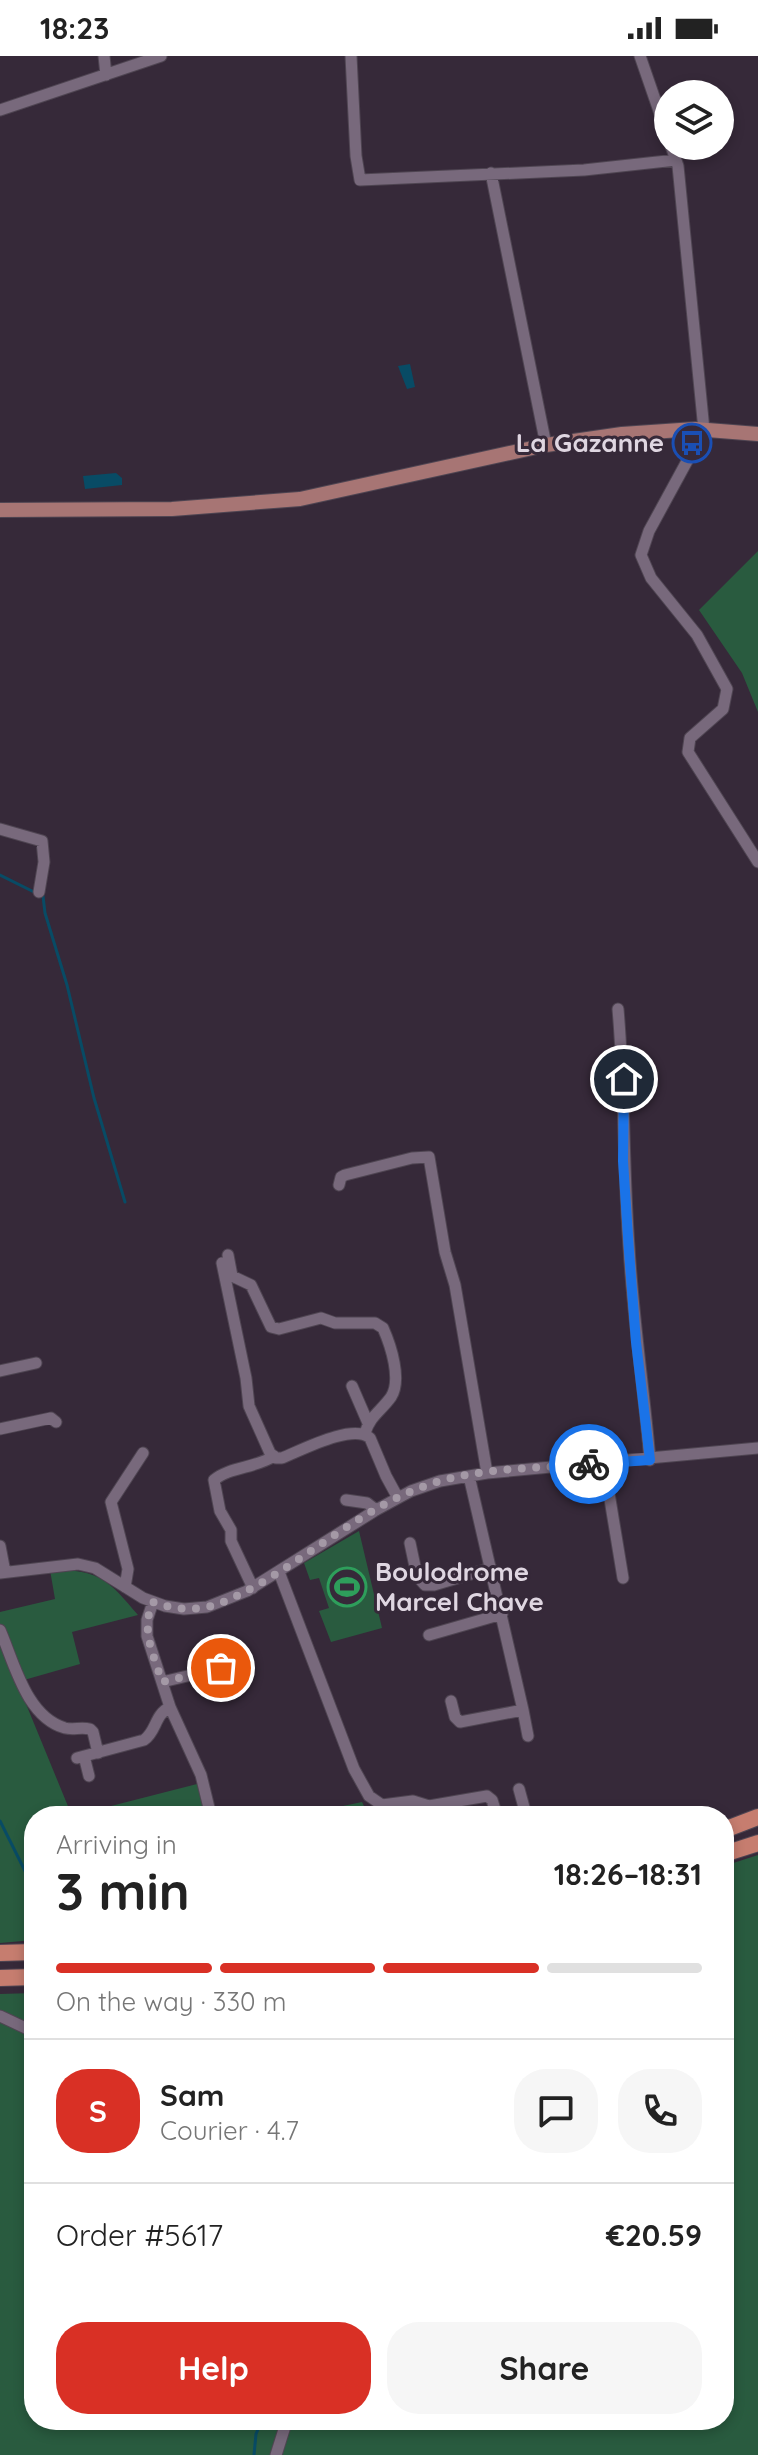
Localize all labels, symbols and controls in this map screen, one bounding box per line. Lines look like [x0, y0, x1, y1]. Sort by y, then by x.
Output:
text: 18:23 [40, 9, 109, 47]
map controls [654, 80, 734, 160]
button: layers [654, 80, 734, 160]
bus stop icon: La Gazanne [671, 422, 713, 464]
place label: La Gazanne [516, 426, 664, 459]
pin [590, 1045, 658, 1113]
icon: home [602, 1057, 646, 1101]
courier [549, 1424, 629, 1504]
icon: bike [567, 1442, 611, 1486]
place label: Boulodrome Marcel Chave [375, 1555, 544, 1618]
sports icon: Boulodrome Marcel Chave [326, 1566, 368, 1608]
pin [187, 1634, 255, 1702]
icon: bag [199, 1646, 243, 1690]
text: Arriving in [56, 1828, 177, 1861]
text: 18:26–18:31 [554, 1855, 702, 1893]
text: 3 min [56, 1858, 190, 1923]
text: On the way · 330 m [56, 1985, 286, 2018]
button: chat [514, 2069, 598, 2153]
button: phone [618, 2069, 702, 2153]
text: Sam [160, 2076, 224, 2114]
text: S [89, 2092, 107, 2130]
text: Courier · 4.7 [160, 2114, 299, 2147]
text: Order #5617 [56, 2216, 223, 2254]
text: €20.59 [606, 2216, 702, 2254]
button: Help [56, 2322, 371, 2414]
button: Share [387, 2322, 702, 2414]

